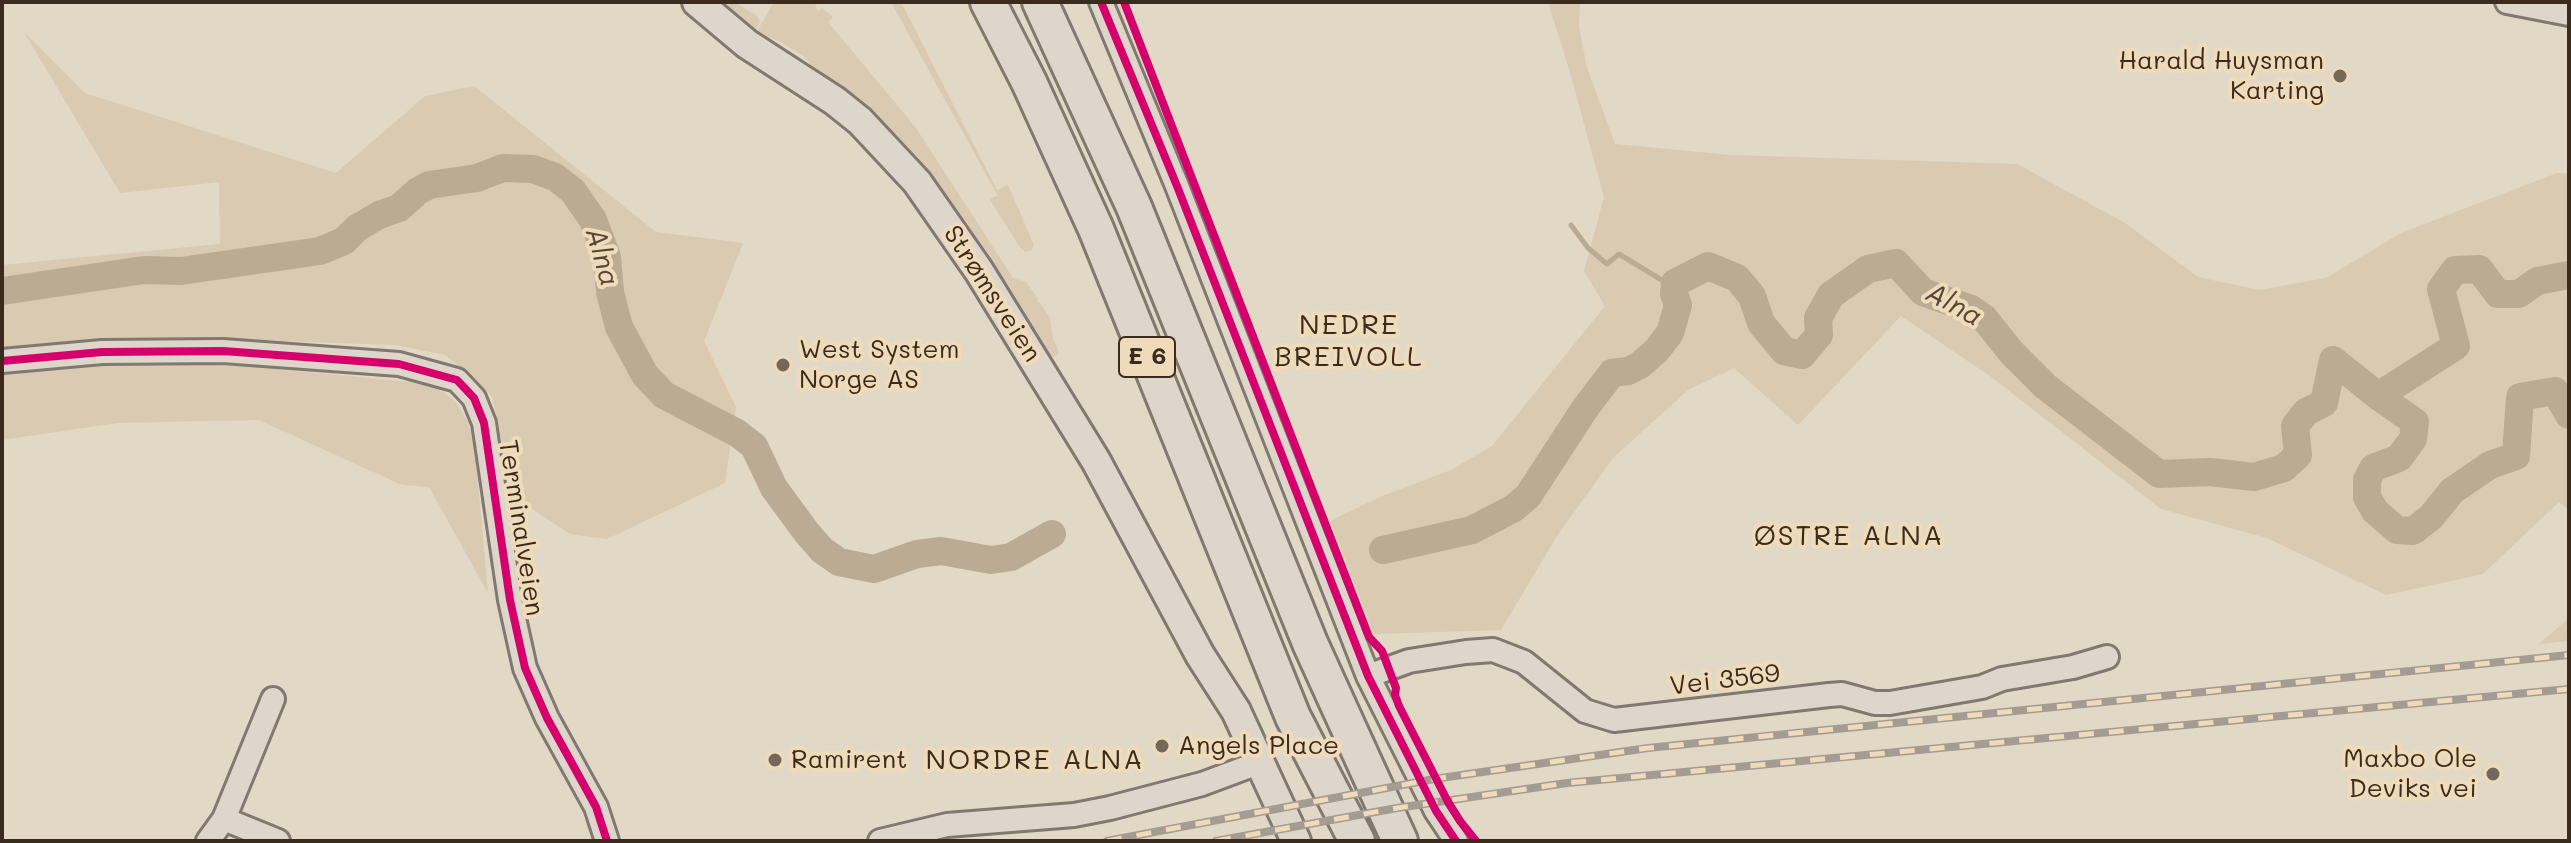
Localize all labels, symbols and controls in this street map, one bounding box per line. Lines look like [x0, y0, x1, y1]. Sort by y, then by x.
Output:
place label: Harald Huysman Karting [2118, 45, 2324, 106]
marker: Harald Huysman Karting [2331, 67, 2349, 85]
street label: Strømsveien [936, 220, 1048, 368]
water label: Alna [578, 224, 626, 290]
water label: Alna [1920, 276, 1988, 334]
district label: NEDRE BREIVOLL [1274, 308, 1424, 374]
place label: West System Norge AS [799, 334, 959, 396]
road number: E 6 [1119, 337, 1175, 377]
marker: West System Norge AS [774, 356, 792, 374]
street label: Terminalveien [492, 438, 550, 618]
district label: ØSTRE ALNA [1754, 519, 1944, 553]
street label: Vei 3569 [1668, 658, 1782, 702]
place label: Angels Place [1178, 730, 1339, 762]
marker: Angels Place [1153, 737, 1171, 755]
district label: NORDRE ALNA [925, 743, 1145, 777]
place label: Maxbo Ole Deviks vei [2343, 743, 2477, 804]
place label: Ramirent [791, 744, 908, 776]
marker: Ramirent [766, 751, 784, 769]
marker: Maxbo Ole Deviks vei [2484, 765, 2502, 783]

